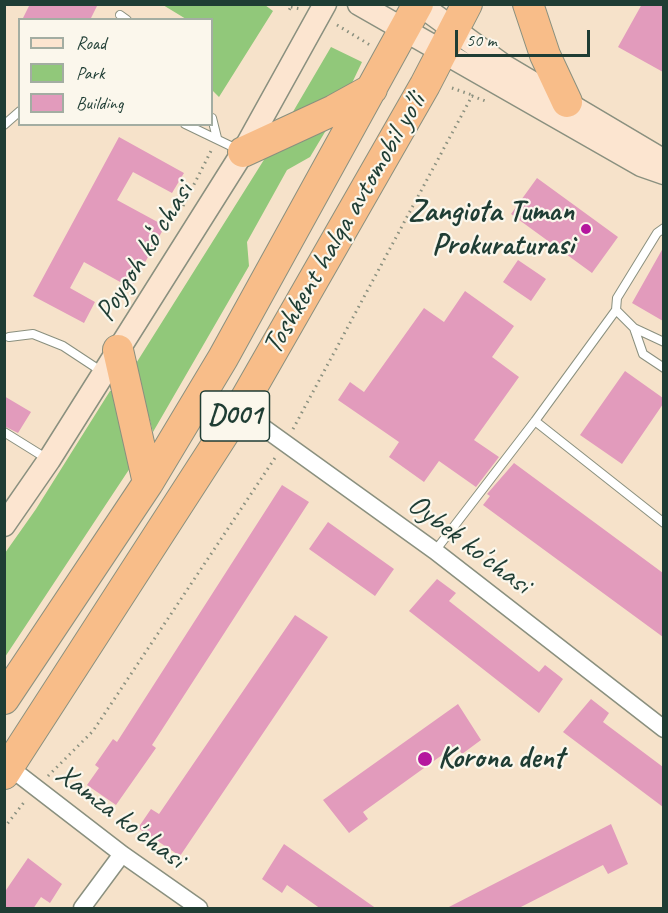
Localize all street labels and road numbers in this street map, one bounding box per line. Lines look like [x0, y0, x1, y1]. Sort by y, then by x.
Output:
street label: Toshkent halqa avtomobil yo'li [255, 87, 435, 361]
street label: Poygoh koʻchasi [88, 176, 202, 328]
road number: D001 [200, 391, 270, 441]
street label: Oybek ko'chasi [400, 487, 538, 603]
street label: Xamza ko'chasi [48, 757, 192, 877]

